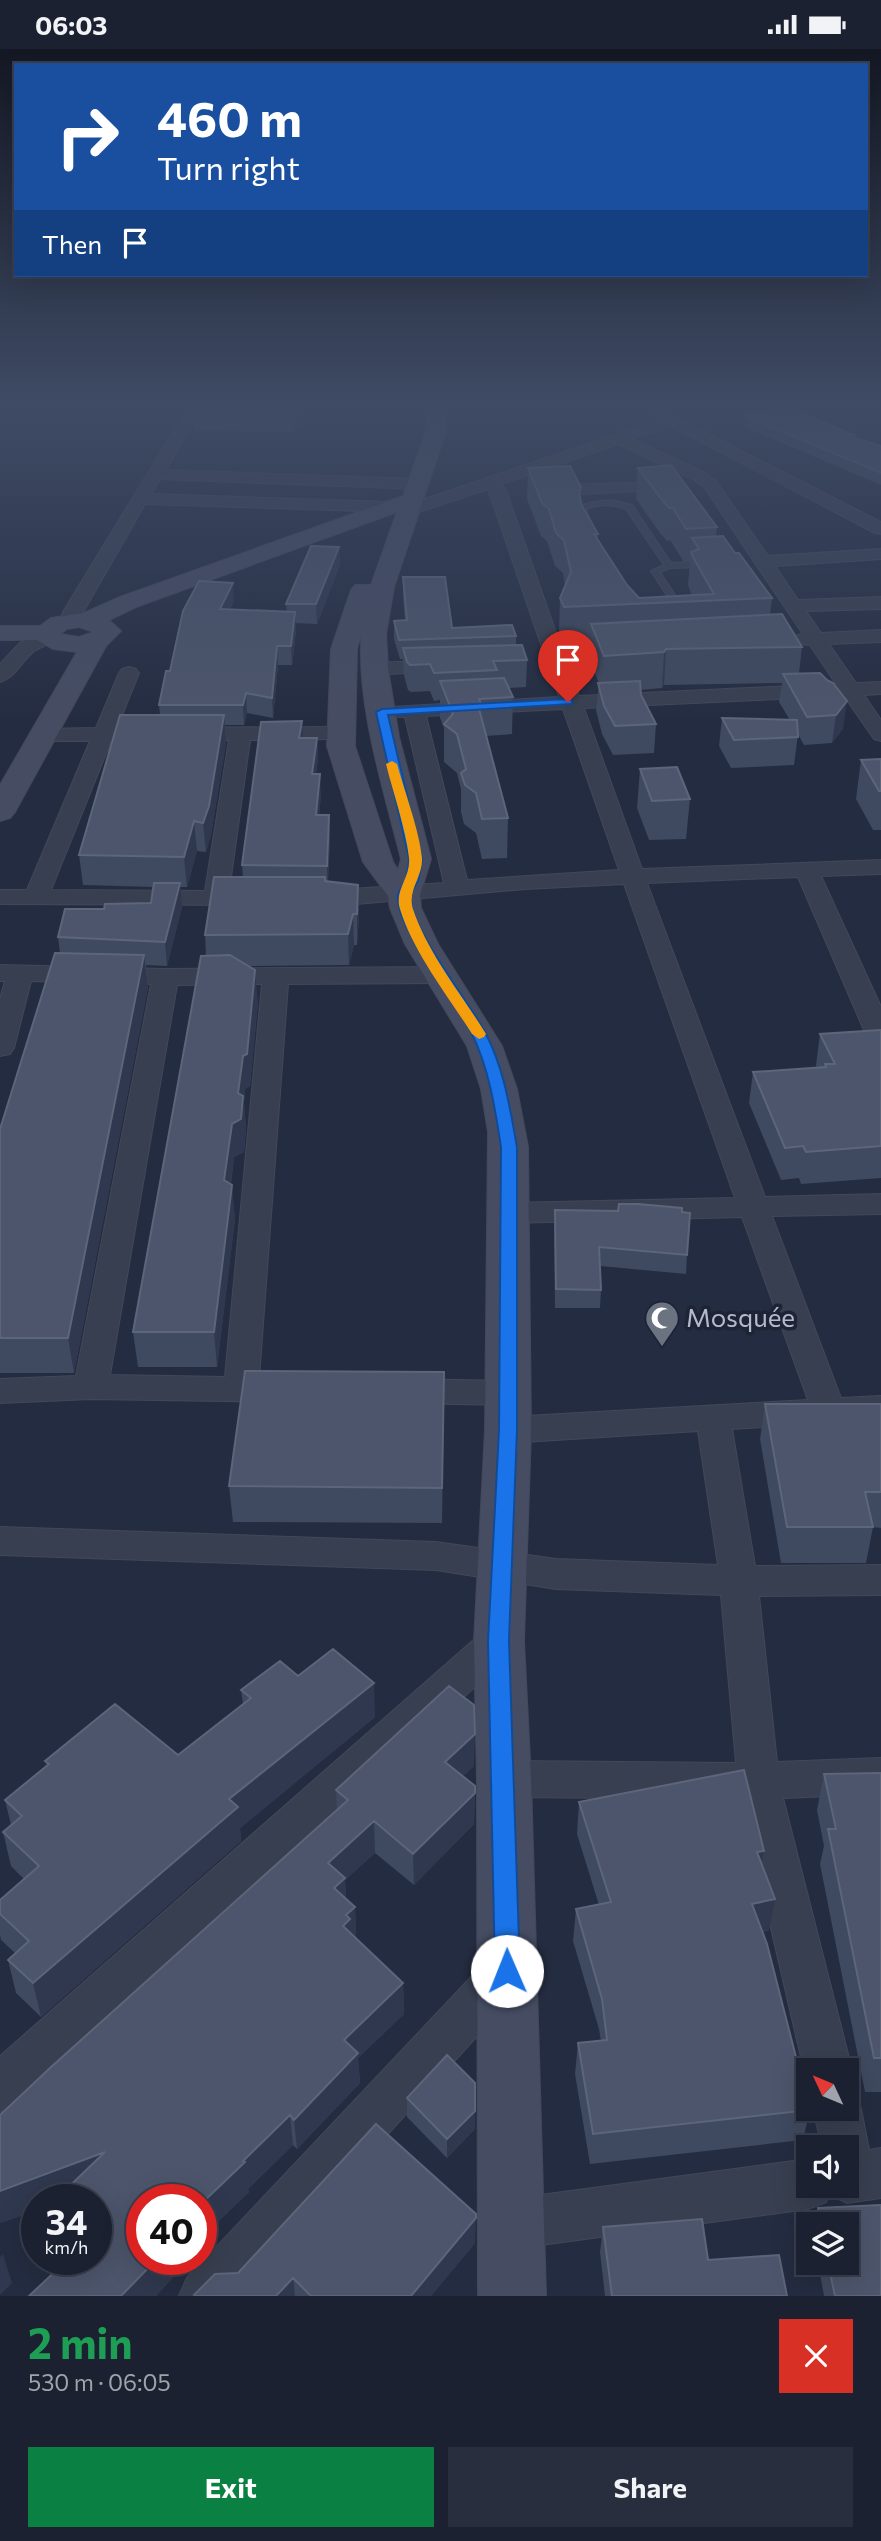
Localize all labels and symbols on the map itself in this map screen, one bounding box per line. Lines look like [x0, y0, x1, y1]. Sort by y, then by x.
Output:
pin [538, 630, 598, 702]
mosque icon: Mosquée [643, 1299, 681, 1348]
place label: Mosquée [686, 1301, 795, 1332]
position arrow [470, 1934, 544, 2008]
north arrow [796, 2058, 859, 2121]
speed limit sign: 40 [126, 2184, 217, 2275]

